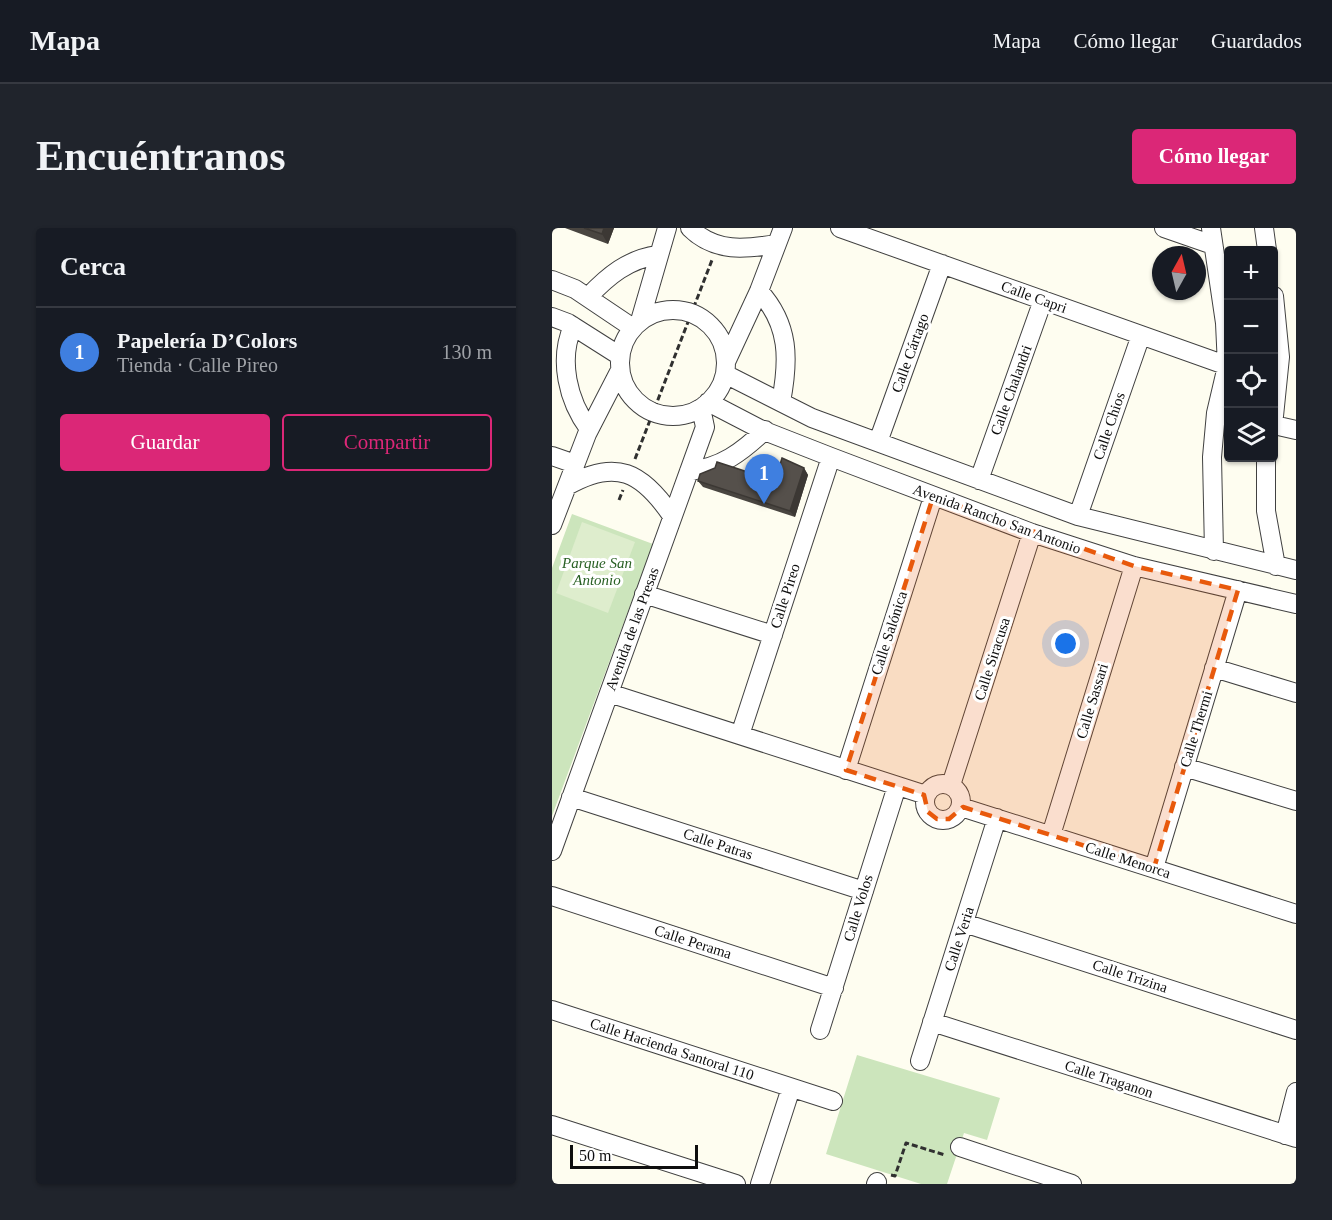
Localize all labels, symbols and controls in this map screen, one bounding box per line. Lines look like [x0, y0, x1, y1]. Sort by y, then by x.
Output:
text: Mapa [30, 25, 100, 56]
text: Mapa [993, 29, 1041, 53]
text: Cómo llegar [1074, 29, 1178, 53]
text: Guardados [1211, 29, 1302, 53]
button: Cómo llegar [1132, 129, 1296, 184]
text: Encuéntranos [36, 133, 286, 179]
north arrow [1152, 246, 1206, 300]
map controls [1224, 246, 1278, 462]
button: + [1224, 246, 1278, 300]
text: Cerca [60, 252, 126, 281]
street label: Calle Capri [999, 278, 1069, 316]
button: − [1224, 300, 1278, 354]
street label: Calle Cártago [888, 311, 932, 395]
text: Papelería D’Colors [117, 328, 297, 353]
text: 1 [75, 341, 85, 363]
text: 130 m [441, 341, 492, 363]
street label: Calle Chalandri [987, 343, 1035, 437]
text: Tienda · Calle Pireo [117, 354, 278, 376]
button: locate [1224, 354, 1278, 408]
street label: Calle Chios [1090, 390, 1128, 462]
button: layers [1224, 408, 1278, 462]
button: Guardar [60, 414, 270, 471]
button: Compartir [282, 414, 492, 471]
pin: 1 [744, 454, 784, 504]
street label: Avenida Rancho San Antonio [911, 481, 1083, 557]
park label: Parque San Antonio [561, 555, 632, 588]
street label: Calle Pireo [767, 562, 803, 630]
street label: Avenida de las Presas [602, 565, 662, 693]
street label: Calle Salónica [868, 589, 910, 677]
street label: Calle Siracusa [971, 615, 1013, 702]
your location [1051, 629, 1080, 658]
street label: Calle Sassari [1073, 661, 1111, 741]
street label: Calle Thermi [1177, 689, 1215, 769]
street label: Calle Patras [681, 825, 755, 863]
street label: Calle Menorca [1083, 839, 1173, 881]
street label: Calle Volos [840, 872, 876, 943]
street label: Calle Veria [941, 904, 977, 973]
street label: Calle Perama [652, 922, 734, 962]
street label: Calle Trizina [1090, 956, 1170, 996]
street label: Calle Hacienda Santoral 110 [588, 1015, 756, 1083]
street label: Calle Traganon [1063, 1057, 1156, 1101]
scale bar [570, 1142, 698, 1170]
text: 50 m [579, 1147, 611, 1164]

